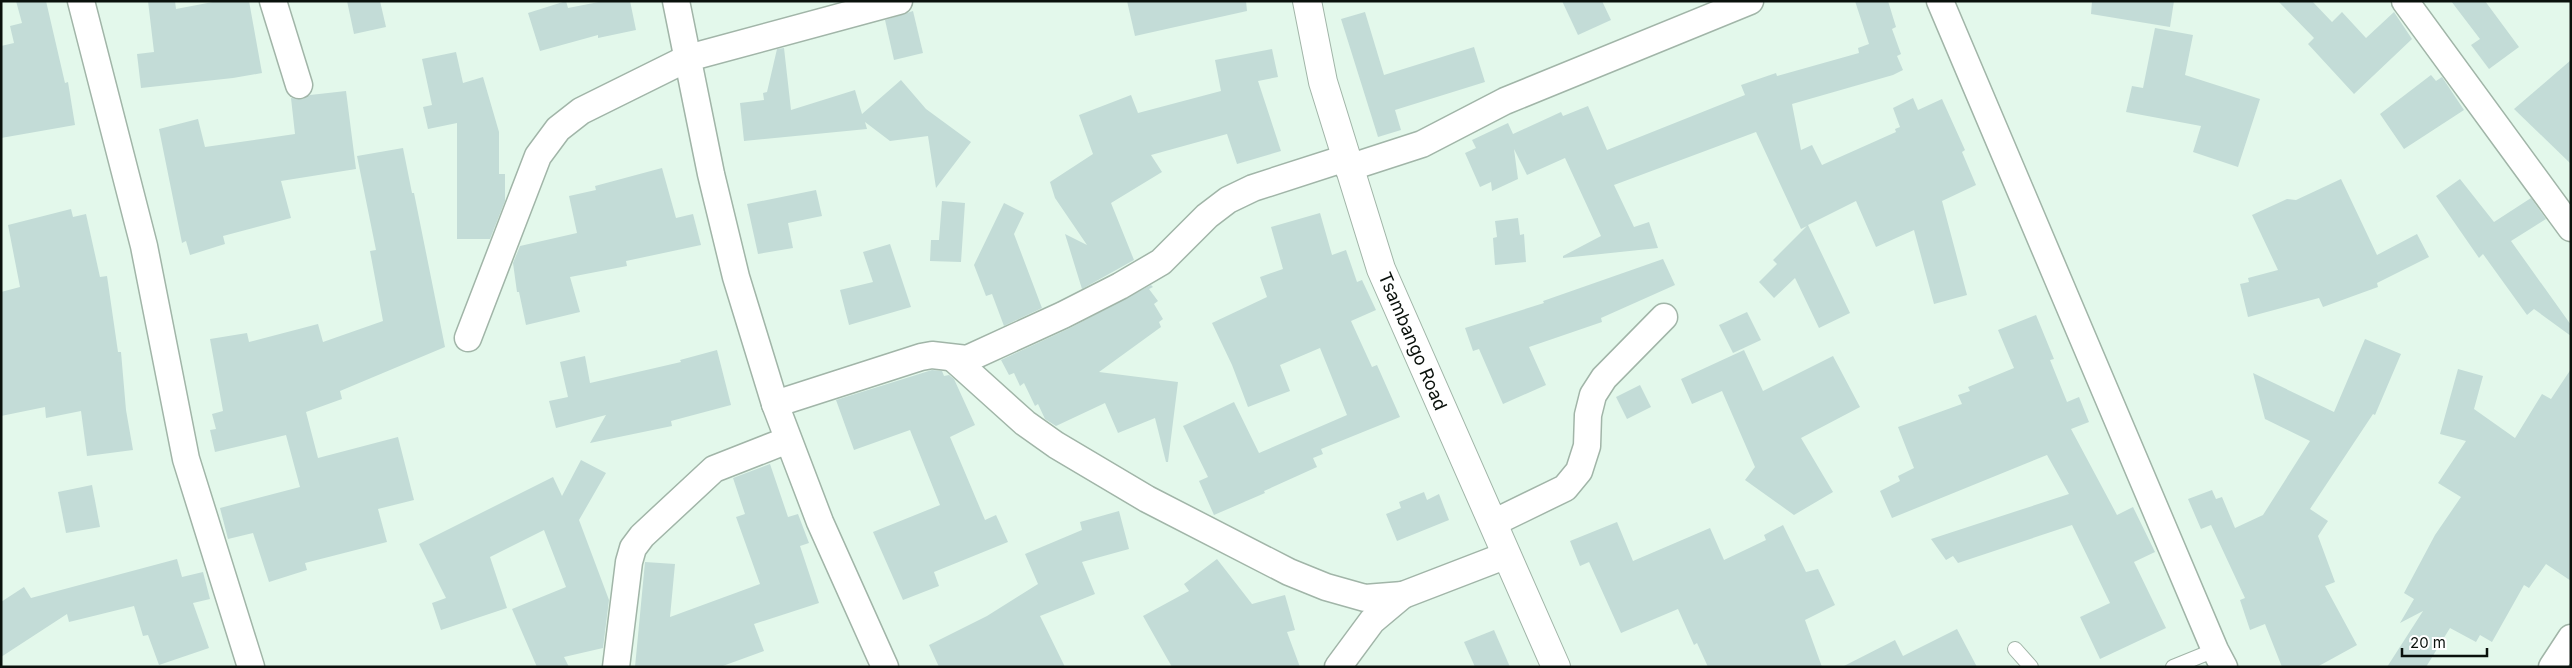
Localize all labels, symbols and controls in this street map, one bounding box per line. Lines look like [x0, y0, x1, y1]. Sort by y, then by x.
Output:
street label: Tsambango Road [1374, 269, 1452, 413]
scale bar [2402, 626, 2487, 658]
text: 20 m [2410, 633, 2446, 652]

